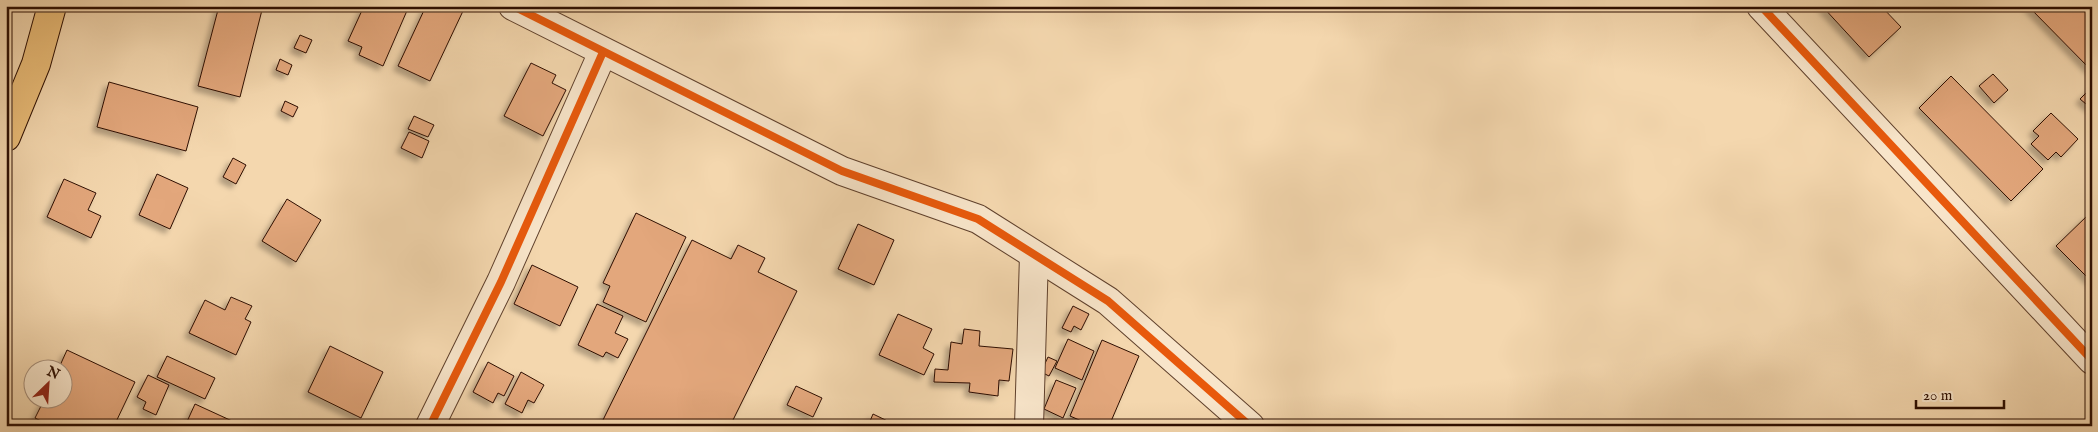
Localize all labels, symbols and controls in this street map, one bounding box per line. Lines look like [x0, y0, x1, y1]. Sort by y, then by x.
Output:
north arrow [22, 360, 72, 410]
text: N [43, 362, 62, 384]
scale bar [1916, 377, 2003, 409]
text: 20 m [1923, 386, 1953, 405]

